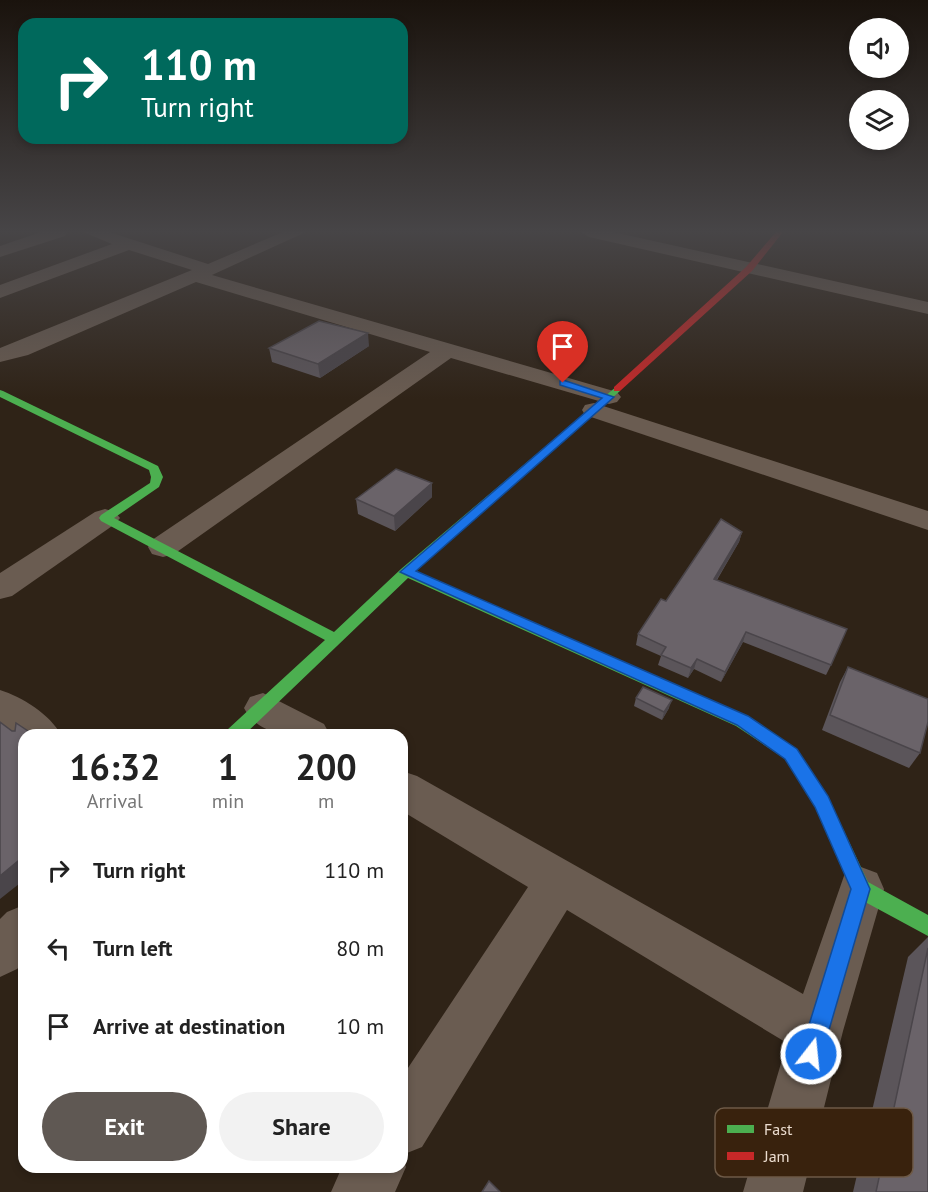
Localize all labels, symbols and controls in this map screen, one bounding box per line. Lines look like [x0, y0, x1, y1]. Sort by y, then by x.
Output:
map controls [849, 18, 909, 150]
button: sound [849, 18, 909, 78]
text: 110 m [141, 37, 257, 92]
icon: right [42, 42, 120, 120]
text: Turn right [141, 90, 254, 124]
button: layers [849, 90, 909, 150]
pin [537, 321, 588, 383]
icon: arrive [546, 330, 579, 363]
text: 16:32 [69, 743, 161, 790]
text: 1 [218, 743, 238, 790]
text: 200 [296, 743, 357, 790]
text: Arrival [87, 788, 143, 814]
text: min [212, 788, 244, 814]
text: m [318, 788, 334, 814]
icon: right [42, 854, 75, 887]
text: Turn right [93, 856, 185, 884]
text: 110 m [324, 856, 384, 884]
icon: left [42, 932, 75, 965]
text: Turn left [93, 934, 173, 962]
text: 80 m [336, 934, 384, 962]
icon: arrive [42, 1010, 75, 1043]
text: Arrive at destination [93, 1012, 285, 1040]
text: 10 m [336, 1012, 384, 1040]
position arrow [779, 1022, 843, 1086]
button: Exit [42, 1092, 207, 1161]
button: Share [219, 1092, 384, 1161]
legend [715, 1108, 913, 1177]
text: Fast [764, 1119, 793, 1139]
text: Jam [763, 1146, 790, 1166]

